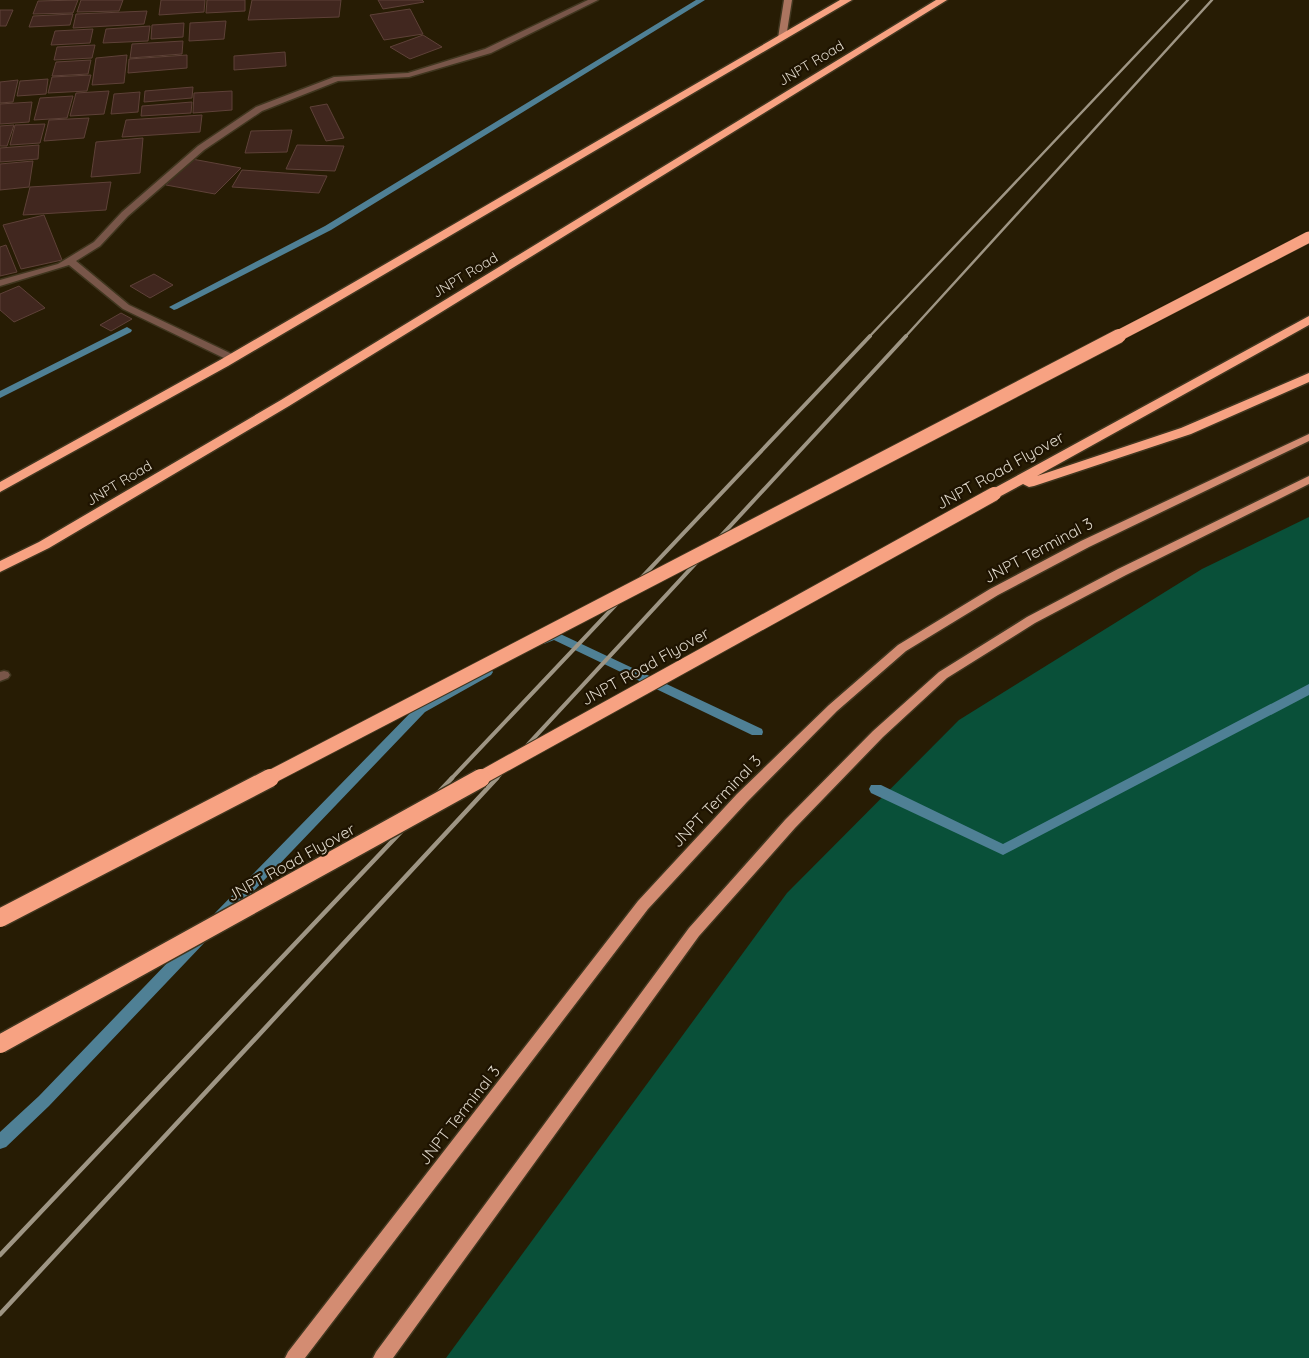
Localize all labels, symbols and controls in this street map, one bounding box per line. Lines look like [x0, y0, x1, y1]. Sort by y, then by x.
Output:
street label: JNPT Road [775, 36, 847, 90]
street label: JNPT Road [429, 248, 501, 302]
street label: JNPT Road Flyover [933, 427, 1067, 513]
street label: JNPT Road [83, 456, 155, 510]
street label: JNPT Terminal 3 [980, 513, 1096, 587]
street label: JNPT Road Flyover [578, 623, 712, 709]
street label: JNPT Terminal 3 [667, 751, 765, 851]
street label: JNPT Road Flyover [224, 819, 358, 905]
street label: JNPT Terminal 3 [414, 1061, 504, 1169]

